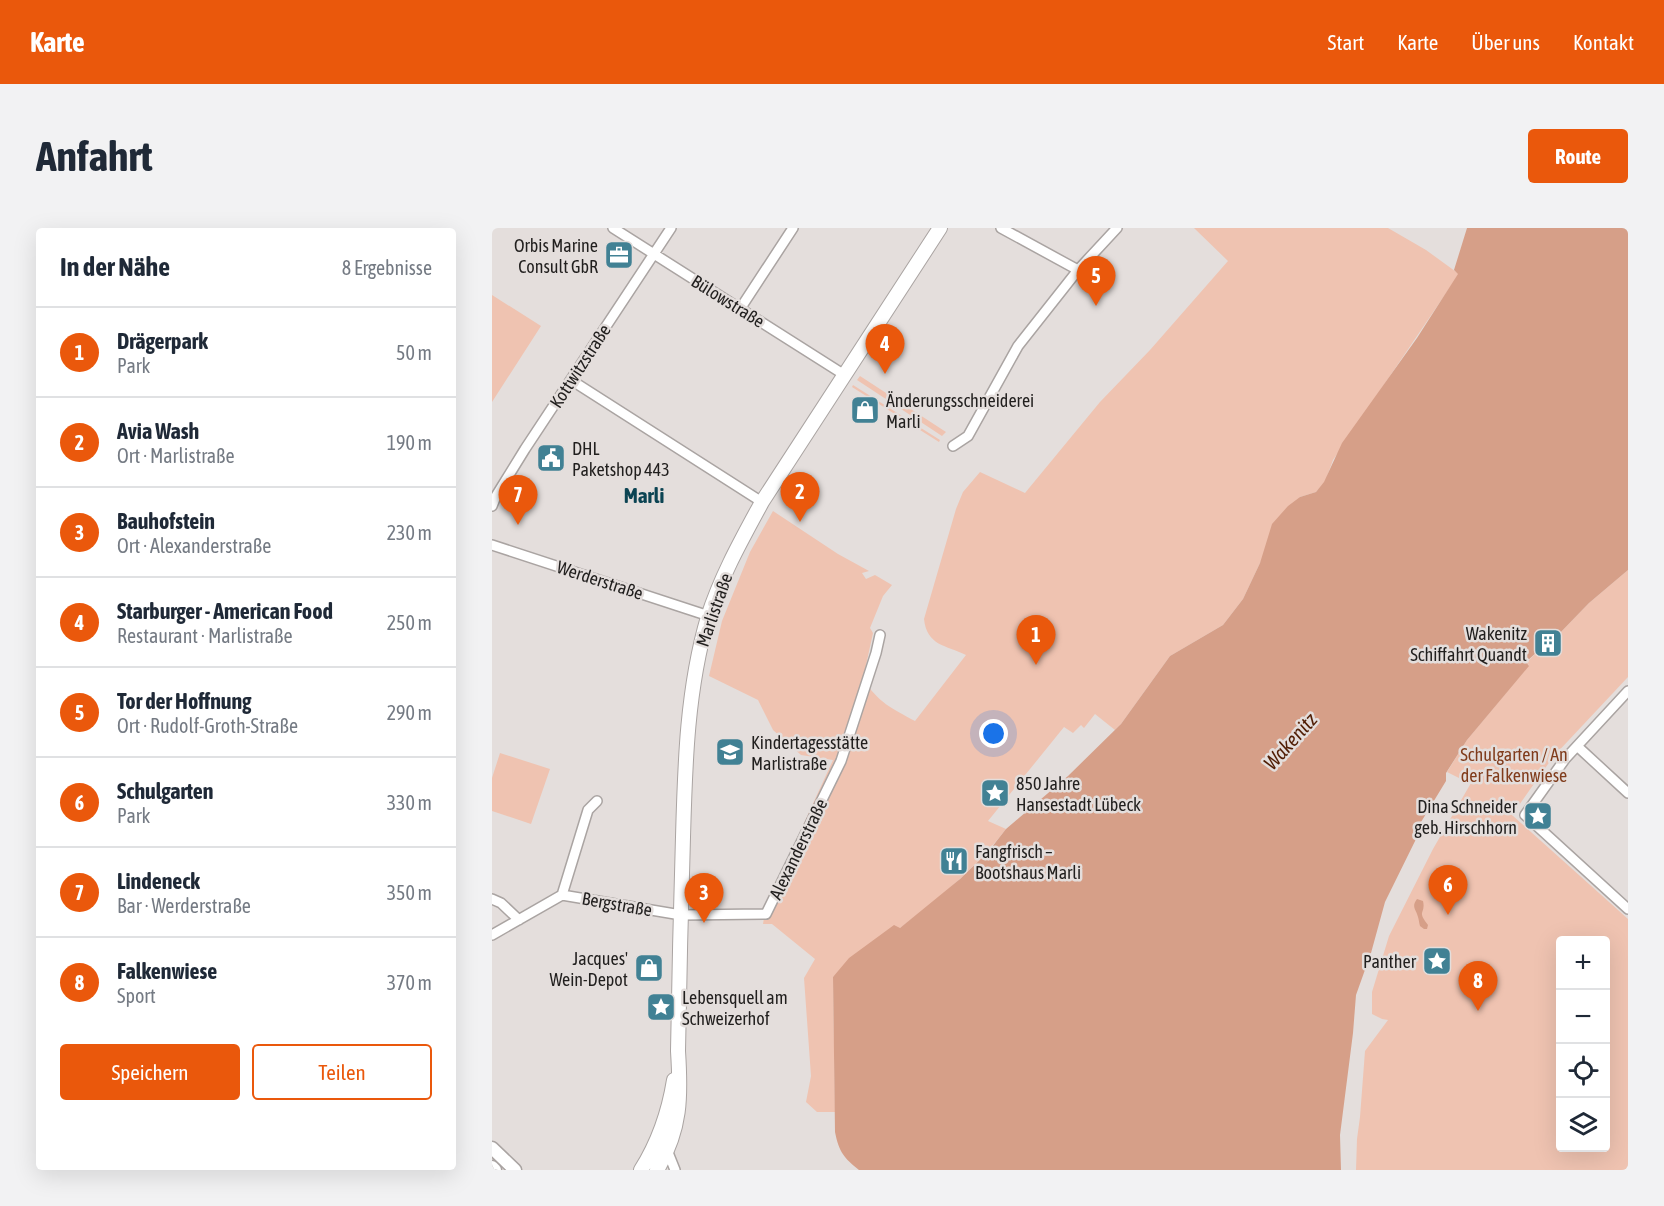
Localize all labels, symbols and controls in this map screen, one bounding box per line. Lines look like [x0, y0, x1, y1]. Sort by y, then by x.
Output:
text: Karte [30, 26, 85, 58]
text: Start [1328, 30, 1364, 54]
text: Karte [1397, 30, 1438, 54]
text: Über uns [1471, 30, 1540, 54]
text: Kontakt [1573, 30, 1634, 54]
button: Route [1528, 129, 1628, 183]
text: Anfahrt [36, 132, 153, 180]
place label: Orbis Marine Consult GbR [514, 235, 598, 277]
office icon: Orbis Marine Consult GbR [603, 239, 635, 271]
text: In der Nähe [60, 252, 170, 282]
text: 8 Ergebnisse [342, 256, 432, 279]
pin: 5 [1076, 256, 1116, 306]
street label: Bülowstraße [688, 270, 768, 332]
street label: Kottwitzstraße [545, 320, 615, 412]
pin: 4 [866, 324, 904, 374]
text: Drägerpark [117, 328, 208, 354]
text: 1 [75, 341, 84, 364]
text: 50 m [396, 341, 432, 364]
text: Park [117, 354, 150, 377]
place label: Änderungsschneiderei Marli [886, 390, 1034, 432]
shop icon: Änderungsschneiderei Marli [849, 394, 881, 426]
text: Avia Wash [117, 418, 199, 444]
text: 2 [75, 431, 84, 454]
text: 190 m [387, 431, 432, 454]
place label: DHL Paketshop 443 [572, 438, 670, 480]
public building icon: DHL Paketshop 443 [535, 442, 567, 474]
text: Ort · Marlistraße [117, 444, 235, 467]
pin: 2 [780, 472, 820, 522]
pin: 7 [498, 476, 538, 525]
district label: Marli [624, 483, 664, 507]
text: Bauhofstein [117, 508, 215, 534]
text: 3 [75, 521, 84, 544]
text: 230 m [387, 521, 432, 544]
text: Ort · Alexanderstraße [117, 534, 271, 557]
street label: Werderstraße [554, 556, 646, 604]
street label: Marlistraße [692, 571, 736, 649]
text: Starburger - American Food [117, 598, 333, 624]
text: 4 [75, 611, 84, 634]
text: 250 m [387, 611, 432, 634]
pin: 1 [1016, 616, 1056, 665]
place label: Wakenitz Schiffahrt Quandt [1410, 623, 1528, 665]
text: Restaurant · Marlistraße [117, 624, 292, 647]
building icon: Wakenitz Schiffahrt Quandt [1532, 627, 1564, 659]
text: Tor der Hoffnung [117, 688, 252, 714]
text: 5 [75, 701, 84, 724]
text: 290 m [387, 701, 432, 724]
water label: Wakenitz [1259, 707, 1322, 774]
text: Ort · Rudolf-Groth-Straße [117, 714, 298, 737]
your location [979, 719, 1008, 748]
place label: Kindertagesstätte Marlistraße [751, 732, 868, 774]
school or university icon: Kindertagesstätte Marlistraße [714, 736, 746, 768]
park label: Schulgarten / An der Falkenwiese [1460, 744, 1568, 786]
place label: 850 Jahre Hansestadt Lübeck [1016, 773, 1141, 815]
place icon: 850 Jahre Hansestadt Lübeck [979, 777, 1011, 809]
text: Schulgarten [117, 778, 213, 804]
text: 6 [75, 791, 84, 814]
text: 330 m [387, 791, 432, 814]
street label: Alexanderstraße [765, 795, 831, 903]
place label: Dina Schneider geb. Hirschhorn [1414, 796, 1518, 838]
place icon: Dina Schneider geb. Hirschhorn [1522, 800, 1554, 832]
text: Park [117, 804, 150, 827]
place label: Fangfrisch – Bootshaus Marli [975, 841, 1081, 883]
restaurant icon: Fangfrisch – Bootshaus Marli [938, 845, 970, 877]
pin: 6 [1428, 866, 1468, 915]
text: Lindeneck [117, 868, 200, 894]
pin: 3 [684, 874, 724, 923]
text: 7 [75, 881, 84, 904]
text: 350 m [387, 881, 432, 904]
street label: Bergstraße [580, 888, 654, 920]
text: Bar · Werderstraße [117, 894, 251, 917]
map controls [1556, 936, 1610, 1152]
button: + [1556, 936, 1610, 990]
place icon: Panther [1421, 945, 1453, 977]
place label: Jacques' Wein-Depot [550, 948, 628, 990]
place label: Panther [1363, 951, 1417, 972]
shop icon: Jacques' Wein-Depot [633, 952, 665, 984]
text: Falkenwiese [117, 958, 217, 984]
pin: 8 [1458, 962, 1498, 1011]
text: 8 [75, 971, 84, 994]
text: 370 m [387, 971, 432, 994]
text: Sport [117, 984, 156, 1007]
place label: Lebensquell am Schweizerhof [682, 987, 788, 1029]
button: − [1556, 990, 1610, 1044]
place icon: Lebensquell am Schweizerhof [645, 991, 677, 1023]
button: Speichern [60, 1044, 240, 1100]
button: Teilen [252, 1044, 432, 1100]
button: locate [1556, 1044, 1610, 1098]
button: layers [1556, 1098, 1610, 1152]

